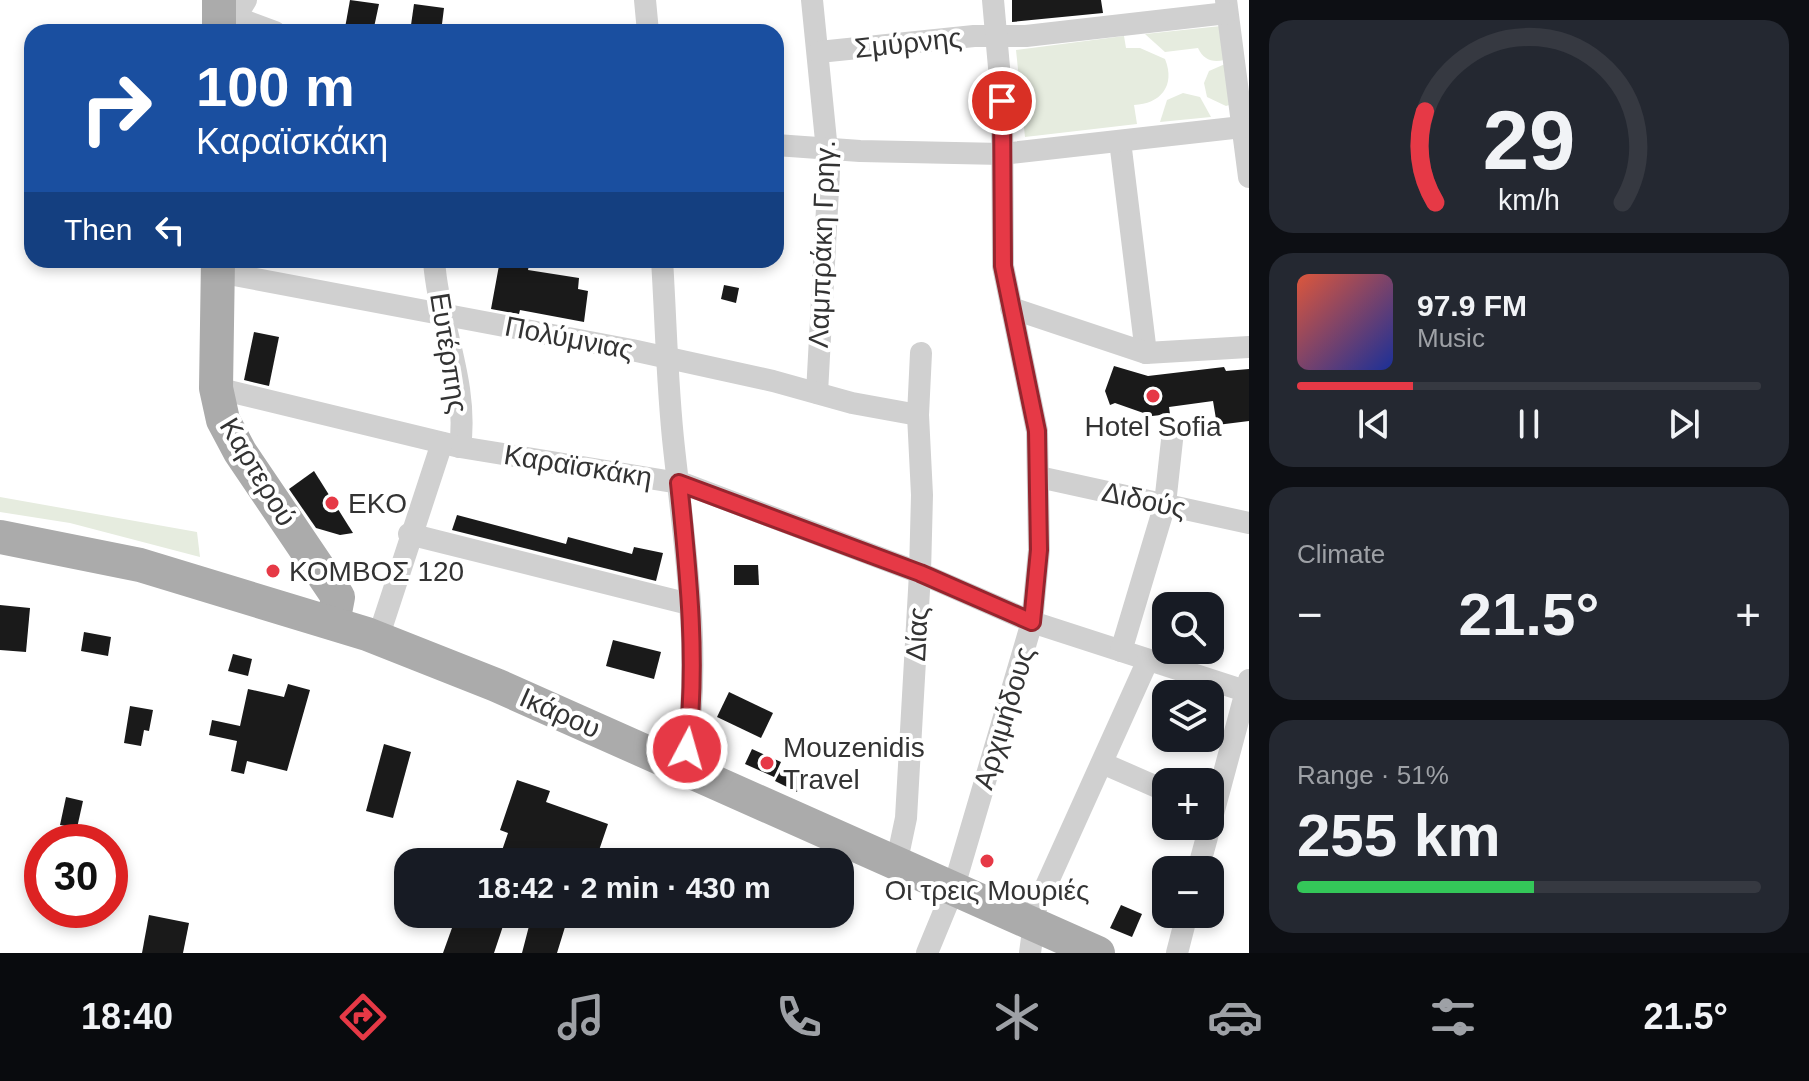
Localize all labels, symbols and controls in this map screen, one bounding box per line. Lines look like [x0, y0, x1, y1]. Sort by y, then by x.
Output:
street label: Σμύρνης [853, 22, 963, 64]
text: 100 m [196, 55, 355, 118]
icon: right [64, 56, 168, 160]
pin [968, 67, 1036, 135]
icon: arrive [980, 79, 1024, 123]
text: 29 [1483, 93, 1575, 186]
text: Καραϊσκάκη [196, 121, 388, 162]
street label: Λαμπράκη Γρηγ. [803, 139, 841, 349]
text: km/h [1498, 184, 1560, 216]
icon: left [148, 208, 192, 252]
text: Then [64, 213, 132, 246]
text: 97.9 FM [1417, 289, 1527, 322]
street label: Ευτέρπης [424, 291, 474, 415]
street label: Πολύμνιας [502, 310, 636, 366]
text: Music [1417, 323, 1485, 353]
marker: Hotel Sofia [1144, 387, 1162, 405]
icon: previous [1352, 402, 1396, 446]
icon: pause [1507, 402, 1551, 446]
icon: next [1662, 402, 1706, 446]
place label: Hotel Sofia [1085, 411, 1222, 442]
street label: Καρτερού [214, 412, 302, 532]
street label: Καραϊσκάκη [502, 439, 654, 493]
street label: Διδούς [1099, 476, 1189, 524]
place label: EKO [348, 488, 407, 519]
marker: EKO [323, 494, 341, 512]
text: Climate [1297, 539, 1385, 569]
place label: ΚΟΜΒΟΣ 120 [289, 556, 464, 587]
marker: ΚΟΜΒΟΣ 120 [264, 562, 282, 580]
text: 21.5° [1459, 581, 1599, 648]
text: − [1297, 590, 1323, 639]
text: + [1735, 590, 1761, 639]
map controls [1152, 592, 1224, 928]
button: search [1152, 592, 1224, 664]
street label: Δίας [900, 606, 934, 662]
street label: Αρχιμήδους [968, 643, 1040, 793]
button: layers [1152, 680, 1224, 752]
street label: Ικάρου [515, 682, 605, 744]
position arrow [645, 707, 729, 791]
place label: Mouzenidis Travel [783, 732, 925, 795]
marker: Mouzenidis Travel [758, 754, 776, 772]
text: Range · 51% [1297, 760, 1449, 790]
button: + [1152, 768, 1224, 840]
text: 255 km [1297, 802, 1501, 869]
speed limit sign: 30 [24, 824, 128, 928]
marker: Οι τρεις Μουριές [978, 852, 996, 870]
button: − [1152, 856, 1224, 928]
text: 18:42 · 2 min · 430 m [477, 871, 771, 904]
place label: Οι τρεις Μουριές [884, 875, 1090, 906]
icon: directions [335, 989, 391, 1045]
icon: music [553, 989, 609, 1045]
icon: phone [771, 989, 827, 1045]
icon: climate [989, 989, 1045, 1045]
icon: car [1207, 989, 1263, 1045]
icon: filters [1425, 989, 1481, 1045]
text: 18:40 [81, 996, 173, 1037]
text: 21.5° [1643, 996, 1728, 1037]

